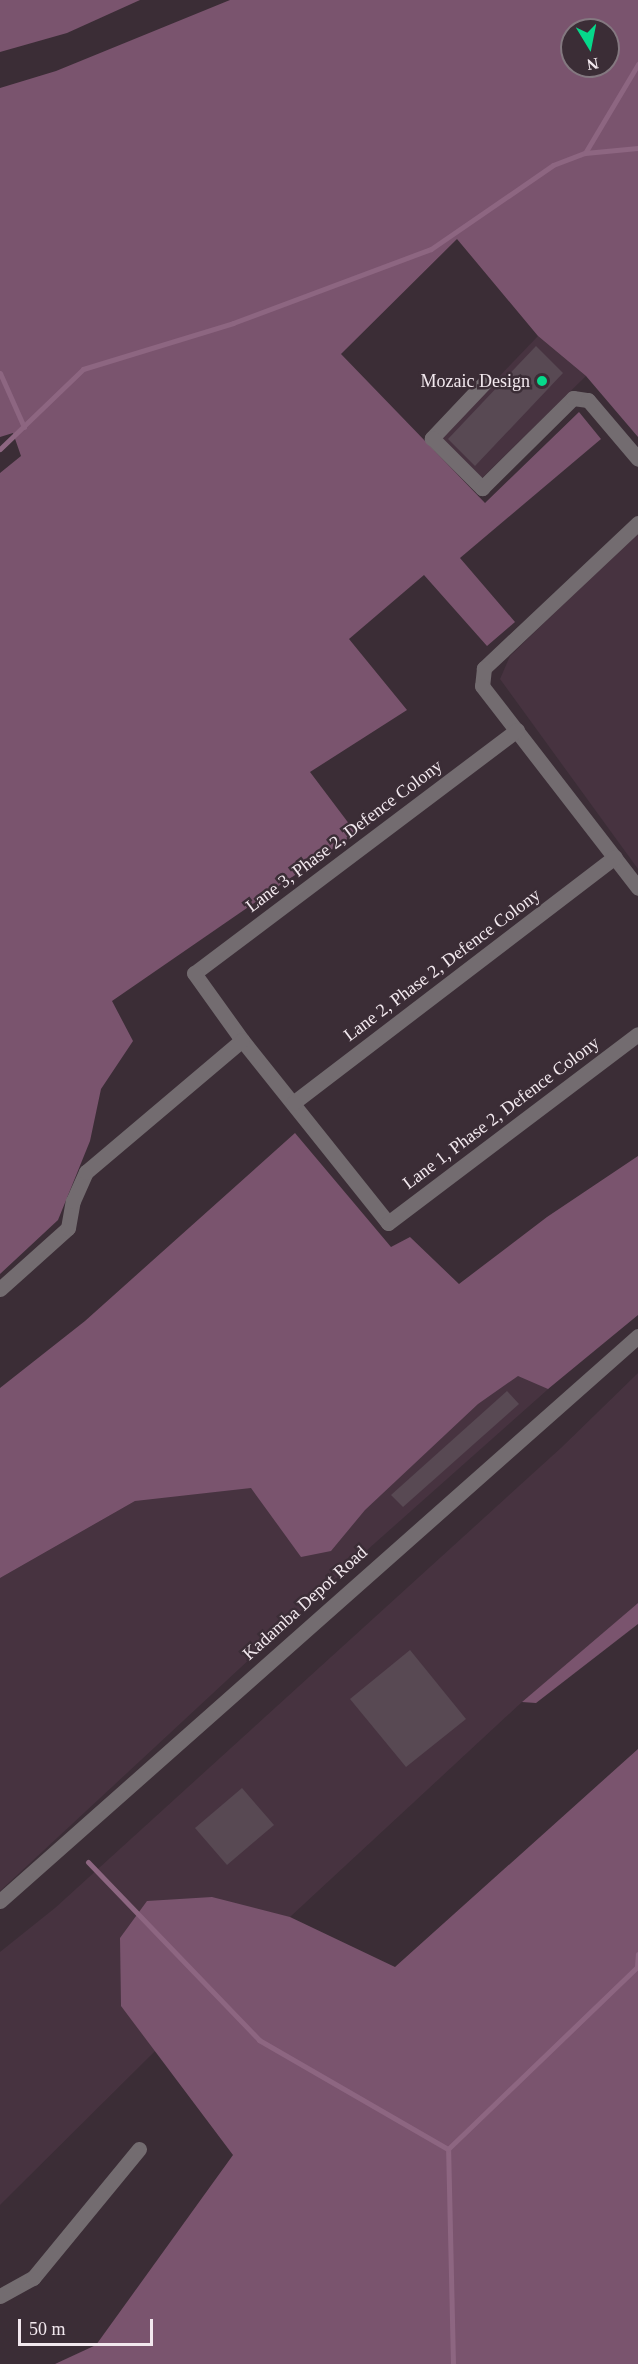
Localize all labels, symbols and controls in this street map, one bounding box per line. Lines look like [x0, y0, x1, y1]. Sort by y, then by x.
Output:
north arrow [560, 18, 620, 78]
text: N [586, 55, 600, 74]
place label: Mozaic Design [421, 370, 530, 392]
marker: Mozaic Design [535, 374, 549, 388]
street label: Lane 3, Phase 2, Defence Colony [241, 755, 447, 917]
street label: Lane 2, Phase 2, Defence Colony [339, 884, 545, 1046]
street label: Lane 1, Phase 2, Defence Colony [398, 1032, 604, 1194]
street label: Kadamba Depot Road [238, 1541, 372, 1665]
scale bar [21, 2307, 156, 2345]
text: 50 m [29, 2319, 66, 2339]

